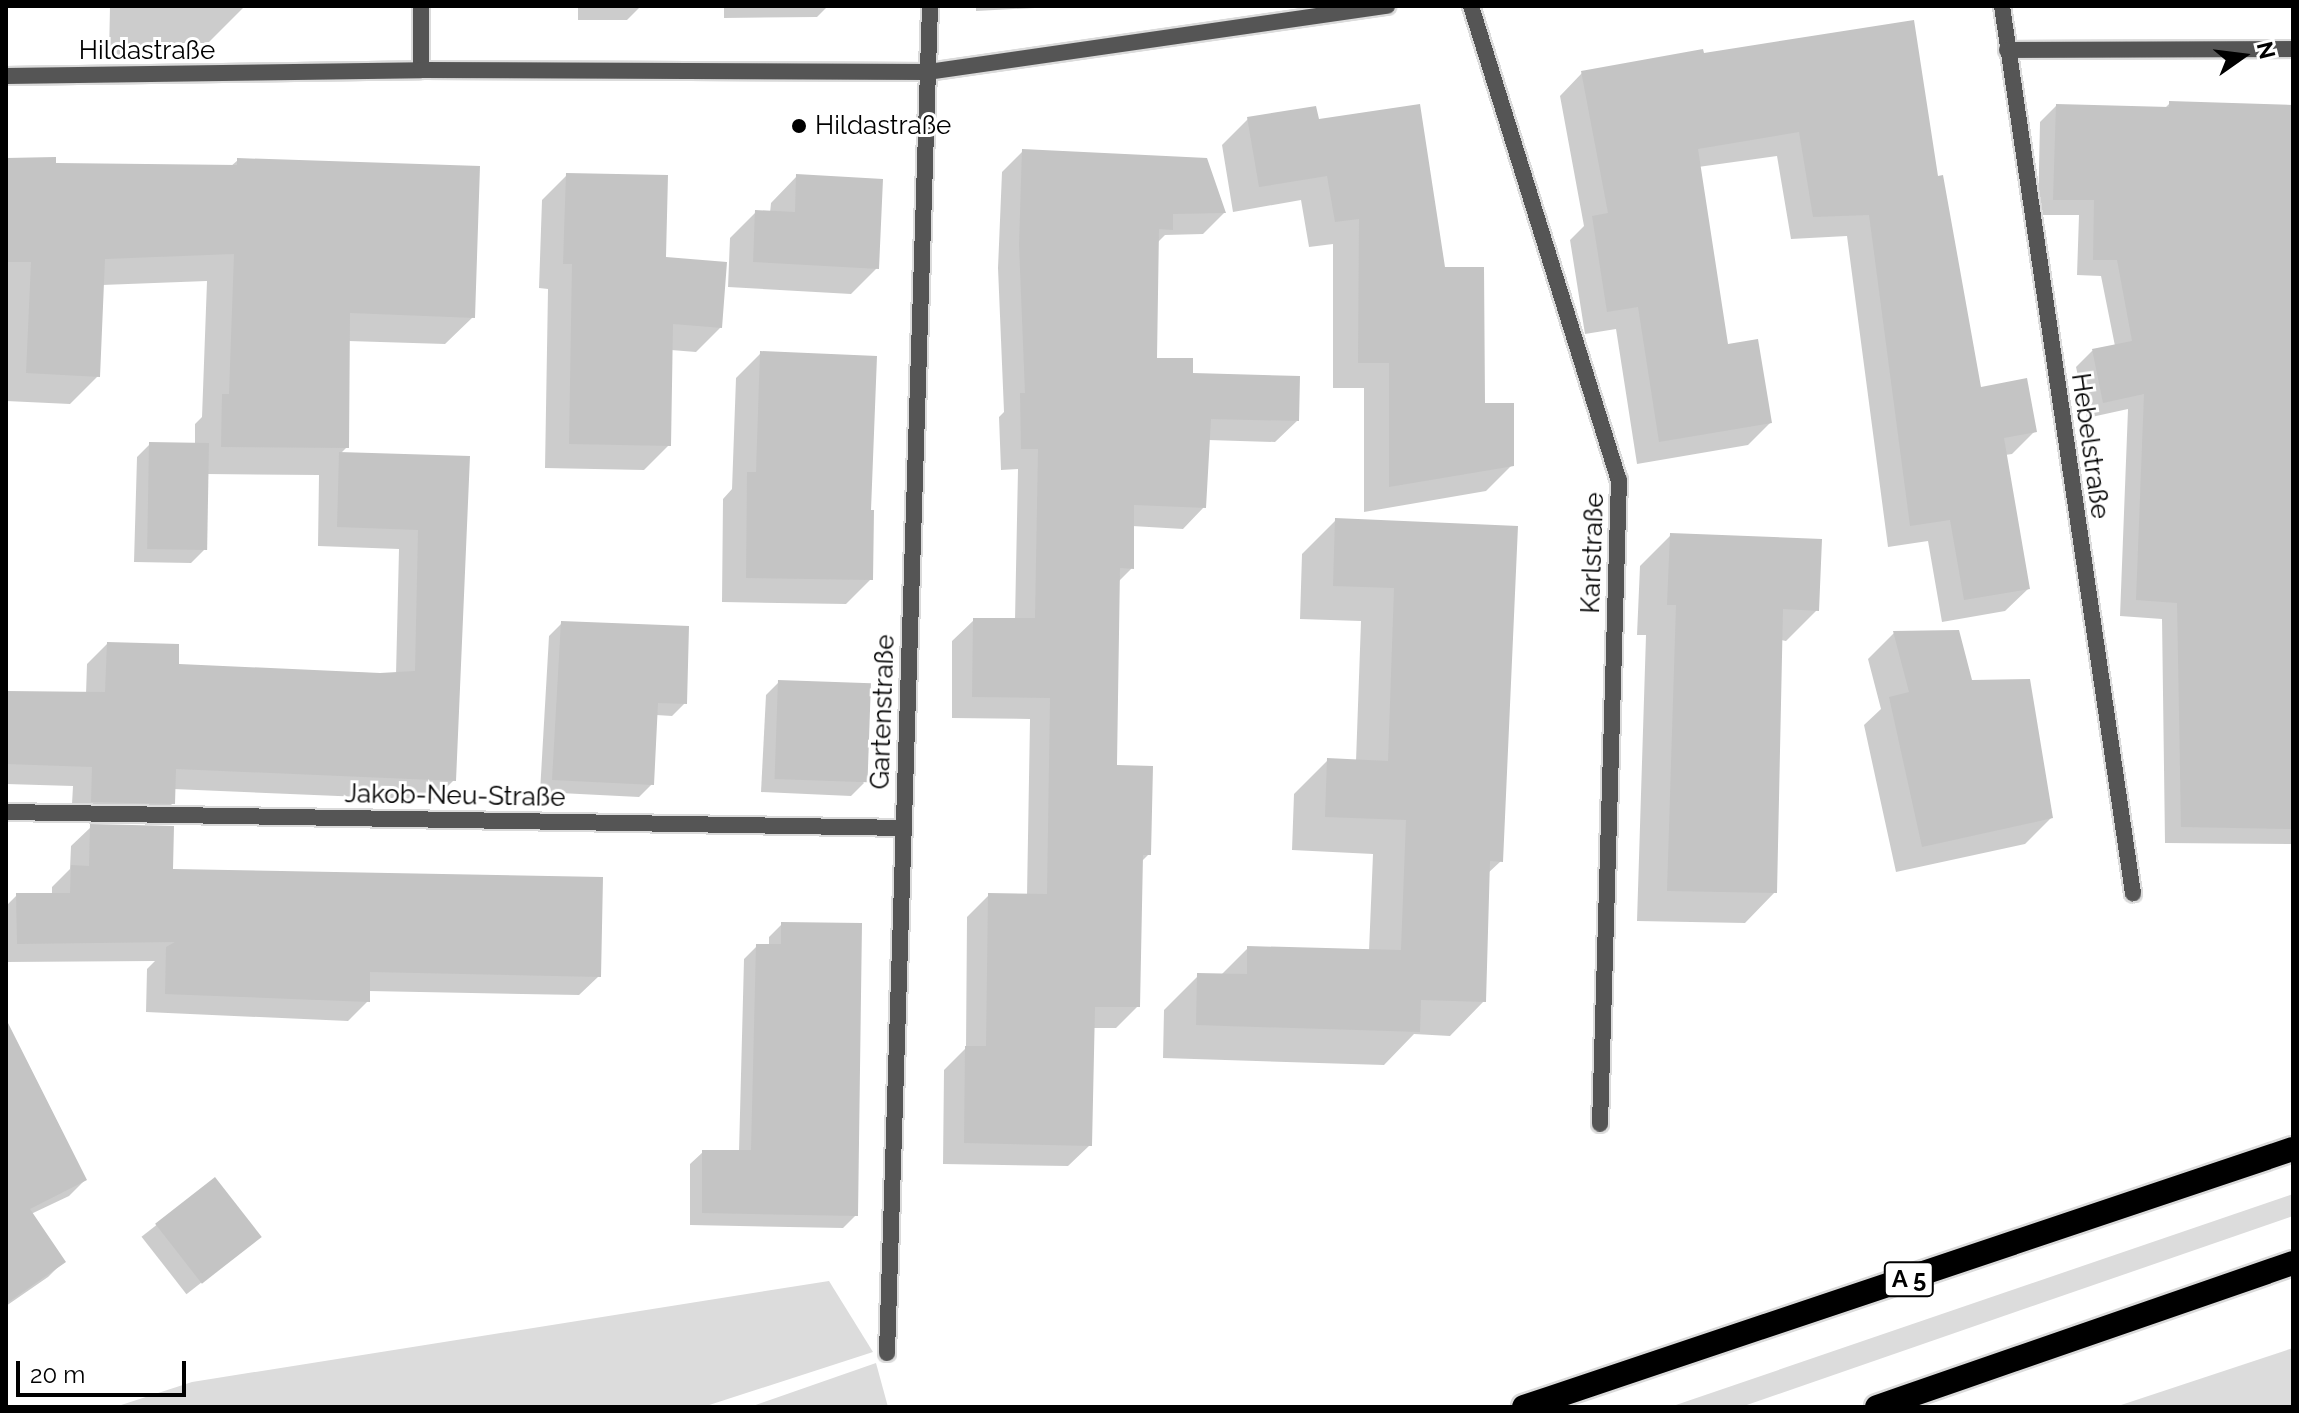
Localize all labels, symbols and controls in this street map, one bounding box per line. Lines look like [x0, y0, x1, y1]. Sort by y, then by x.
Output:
north arrow [2203, 16, 2283, 96]
street label: Hildastraße [79, 35, 215, 67]
text: N [2252, 39, 2281, 61]
place label: Hildastraße [815, 110, 951, 142]
marker: Hildastraße [790, 117, 808, 135]
street label: Hebelstraße [2064, 371, 2116, 521]
street label: Karlstraße [1575, 492, 1611, 614]
street label: Gartenstraße [865, 634, 901, 790]
street label: Jakob-Neu-Straße [344, 778, 566, 814]
road number: A 5 [1883, 1259, 1935, 1299]
scale bar [20, 1345, 190, 1395]
text: 20 m [30, 1360, 85, 1389]

